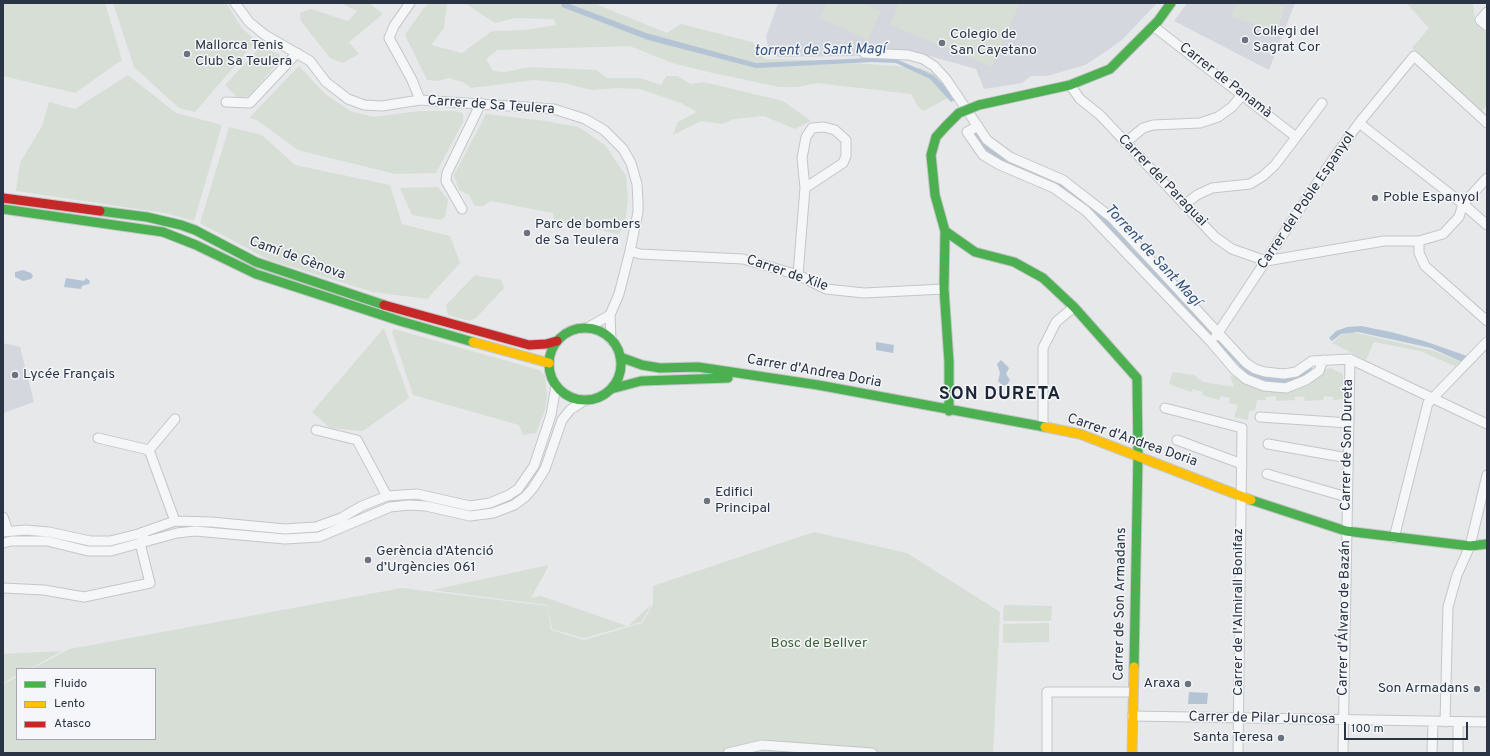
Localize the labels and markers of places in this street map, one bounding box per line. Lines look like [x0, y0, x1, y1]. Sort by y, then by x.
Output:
place label: Col·legi del Sagrat Cor [1253, 24, 1320, 56]
place label: Colegio de San Cayetano [950, 27, 1037, 60]
marker: Col·legi del Sagrat Cor [1240, 35, 1250, 45]
place label: Mallorca Tenis Club Sa Teulera [195, 38, 292, 70]
marker: Colegio de San Cayetano [937, 38, 947, 48]
marker: Mallorca Tenis Club Sa Teulera [182, 49, 192, 59]
place label: Poble Espanyol [1383, 190, 1479, 206]
marker: Poble Espanyol [1370, 193, 1380, 203]
place label: Parc de bombers de Sa Teulera [535, 217, 640, 250]
marker: Parc de bombers de Sa Teulera [522, 228, 532, 238]
place label: Lycée Français [23, 367, 115, 383]
marker: Lycée Français [10, 370, 20, 380]
place label: Edifici Principal [715, 485, 771, 518]
marker: Edifici Principal [702, 496, 712, 506]
place label: Gerència d’Atenció d’Urgències 061 [376, 544, 494, 576]
marker: Gerència d’Atenció d’Urgències 061 [363, 555, 373, 565]
place label: Araxa [1144, 676, 1180, 692]
marker: Araxa [1183, 679, 1193, 689]
place label: Son Armadans [1378, 681, 1469, 697]
marker: Son Armadans [1472, 684, 1482, 694]
place label: Santa Teresa [1193, 730, 1273, 746]
marker: Santa Teresa [1276, 733, 1286, 743]

